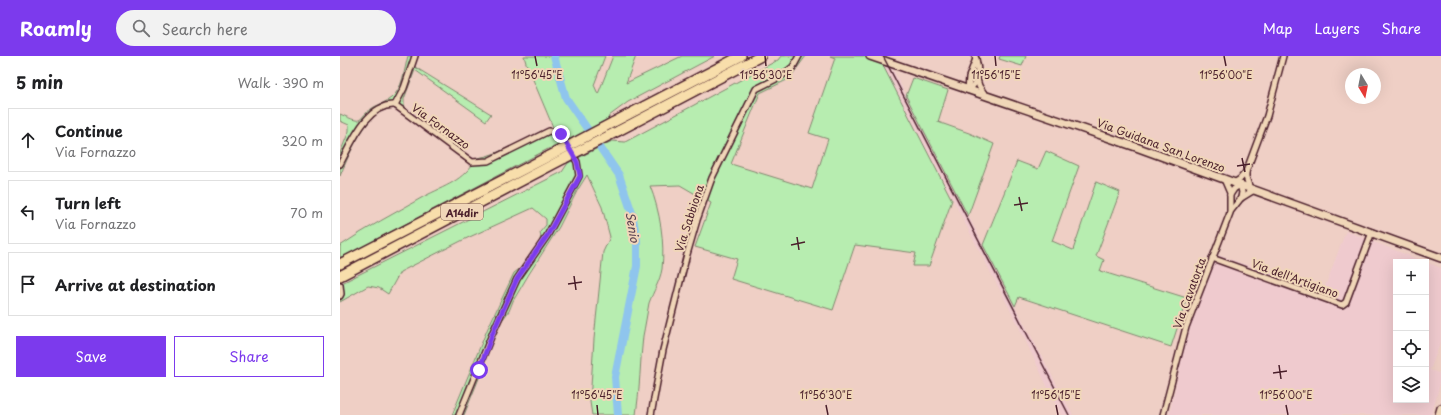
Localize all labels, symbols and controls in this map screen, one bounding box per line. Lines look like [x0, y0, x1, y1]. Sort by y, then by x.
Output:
search box [116, 10, 396, 46]
text: Roamly [20, 14, 92, 42]
icon: search [130, 17, 152, 39]
text: Search here [162, 17, 248, 40]
text: Map [1263, 18, 1293, 39]
text: Layers [1315, 18, 1360, 39]
text: Share [1382, 18, 1421, 39]
text: 11°56'45"E [511, 67, 563, 82]
text: 11°56'30"E [740, 67, 792, 82]
text: 11°56'15"E [971, 67, 1021, 82]
text: 11°56'00"E [1199, 67, 1253, 82]
north arrow [1345, 68, 1381, 104]
text: 5 min [16, 69, 63, 95]
text: Walk · 390 m [238, 73, 324, 92]
street label: Via Fornazzo [408, 99, 474, 153]
street label: Via Guidana San Lorenzo [1094, 114, 1228, 176]
text: Continue [55, 119, 123, 142]
route end [552, 125, 570, 143]
icon: ahead [17, 129, 39, 151]
text: 320 m [281, 131, 323, 150]
text: Via Fornazzo [55, 142, 136, 161]
street label: Via Sabbiona [670, 182, 708, 254]
text: Turn left [55, 191, 121, 214]
icon: left [17, 201, 39, 223]
text: 70 m [290, 203, 323, 222]
road number: A14dir [441, 204, 483, 220]
water label: Senio [621, 210, 645, 245]
text: Via Fornazzo [55, 214, 136, 233]
street label: Via dell'Artigiano [1249, 254, 1341, 302]
street label: Via Cavatorta [1168, 255, 1210, 331]
map controls [1393, 259, 1429, 403]
button: + [1393, 259, 1429, 295]
icon: arrive [17, 273, 39, 295]
text: Arrive at destination [55, 273, 216, 296]
button: − [1393, 295, 1429, 331]
button: locate [1393, 331, 1429, 367]
button: Save [16, 336, 166, 377]
button: Share [174, 336, 324, 377]
route start [470, 361, 488, 379]
button: layers [1393, 367, 1429, 403]
text: 11°56'45"E [571, 387, 623, 402]
text: 11°56'30"E [800, 387, 852, 402]
text: 11°56'15"E [1031, 387, 1081, 402]
text: 11°56'00"E [1259, 387, 1313, 402]

